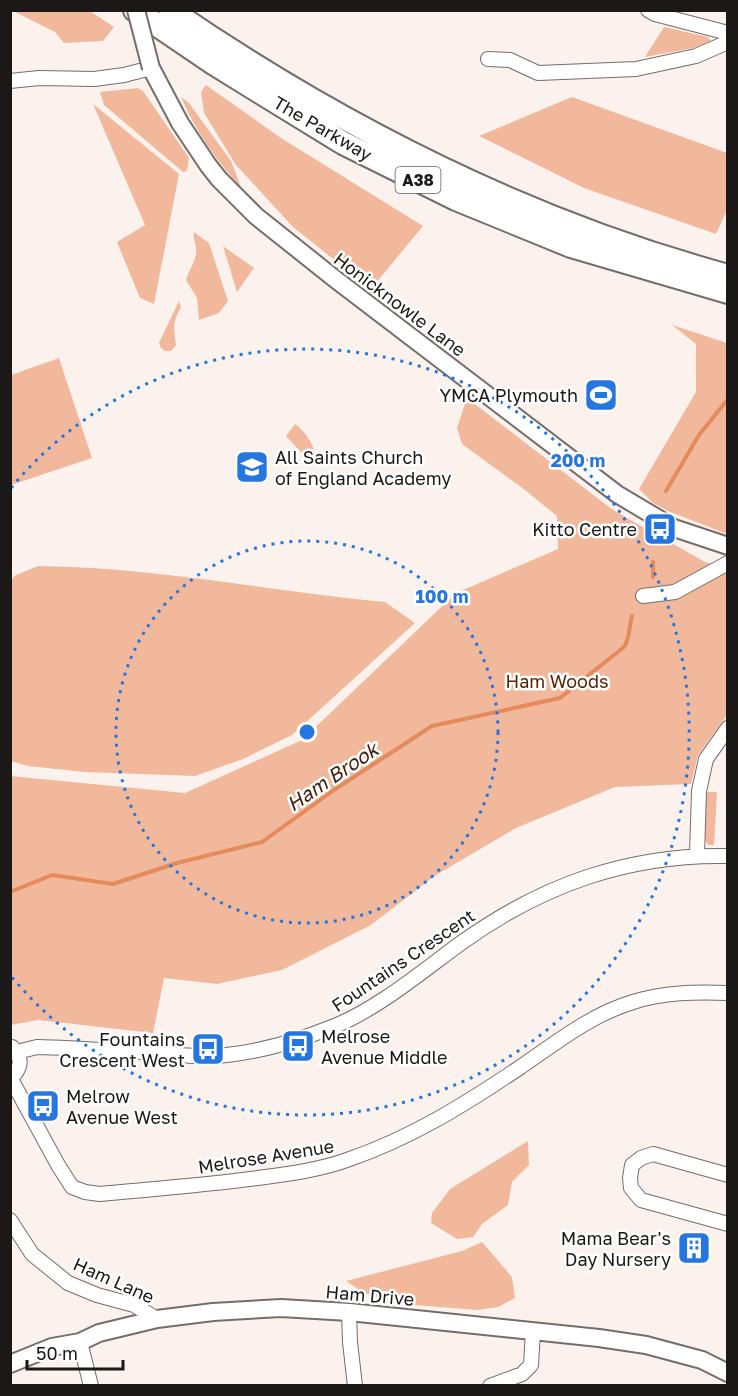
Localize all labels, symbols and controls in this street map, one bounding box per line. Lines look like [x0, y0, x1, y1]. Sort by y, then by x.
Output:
street label: The Parkway [270, 91, 376, 165]
road number: A38 [396, 167, 440, 193]
street label: Honicknowle Lane [330, 247, 470, 361]
sports icon: YMCA Plymouth [583, 377, 619, 413]
place label: YMCA Plymouth [439, 384, 578, 406]
place label: All Saints Church of England Academy [275, 446, 451, 489]
school or university icon: All Saints Church of England Academy [234, 449, 270, 485]
text: 200 m [551, 449, 605, 471]
bus stop icon: Kitto Centre [642, 511, 678, 547]
place label: Kitto Centre [532, 518, 637, 540]
text: 100 m [416, 585, 468, 607]
park label: Ham Woods [505, 670, 609, 692]
centre of rings [297, 722, 317, 742]
water label: Ham Brook [282, 735, 385, 815]
street label: Fountains Crescent [327, 904, 479, 1016]
place label: Melrose Avenue Middle [321, 1025, 448, 1068]
place label: Fountains Crescent West [59, 1028, 185, 1071]
bus stop icon: Melrose Avenue Middle [280, 1028, 316, 1064]
bus stop icon: Fountains Crescent West [190, 1031, 226, 1067]
place label: Melrow Avenue West [66, 1085, 178, 1128]
bus stop icon: Melrow Avenue West [25, 1088, 61, 1124]
street label: Melrose Avenue [196, 1134, 336, 1178]
place label: Mama Bear's Day Nursery [561, 1227, 671, 1270]
building icon: Mama Bear's Day Nursery [676, 1230, 712, 1266]
street label: Ham Lane [70, 1252, 158, 1308]
street label: Ham Drive [325, 1280, 415, 1310]
scale bar [27, 1333, 123, 1371]
text: 50 m [36, 1342, 78, 1364]

